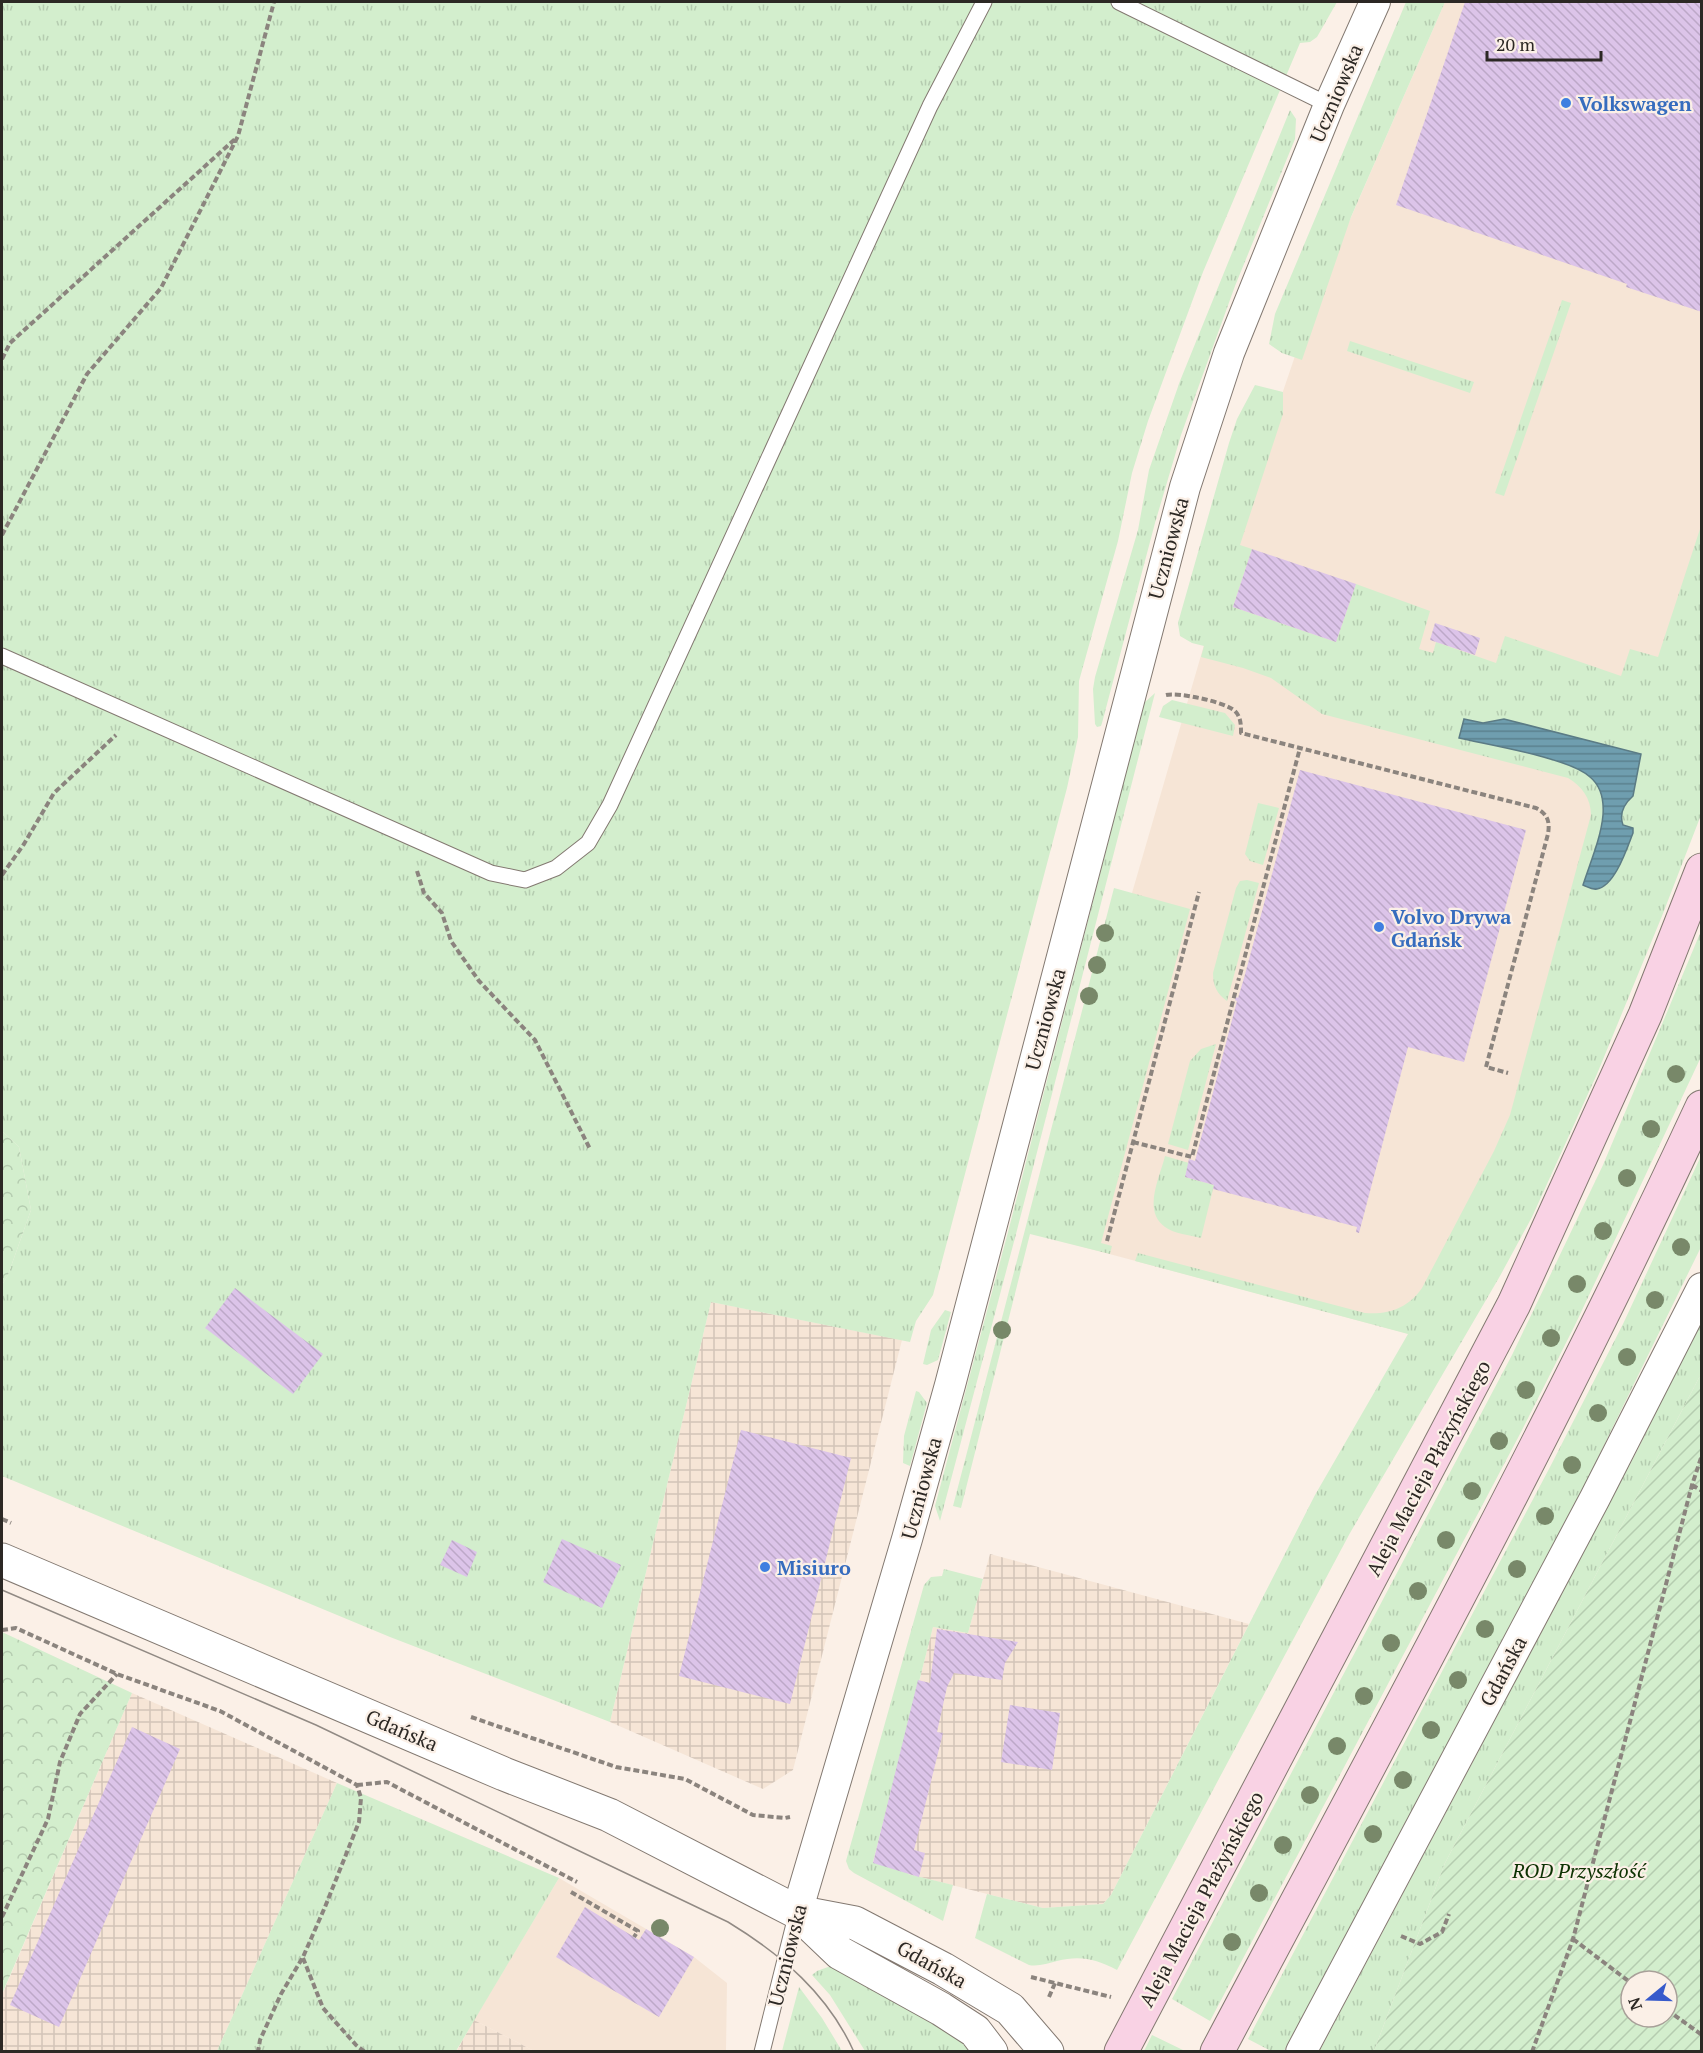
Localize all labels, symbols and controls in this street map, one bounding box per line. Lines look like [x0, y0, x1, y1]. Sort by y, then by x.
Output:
scale bar [1487, 24, 1601, 62]
text: 20 m [1496, 32, 1536, 56]
street label: Uczniowska [1303, 40, 1369, 146]
place label: Volkswagen [1578, 90, 1692, 117]
marker: Volkswagen [1559, 96, 1573, 110]
street label: Uczniowska [1141, 494, 1195, 602]
place label: Volvo Drywa Gdańsk [1391, 903, 1511, 953]
marker: Volvo Drywa Gdańsk [1372, 920, 1386, 934]
street label: Uczniowska [1018, 965, 1072, 1073]
street label: Aleja Macieja Płażyńskiego [1360, 1355, 1496, 1581]
street label: Uczniowska [894, 1434, 948, 1542]
place label: Misiuro [777, 1554, 851, 1581]
marker: Misiuro [758, 1560, 772, 1574]
street label: Gdańska [1473, 1631, 1533, 1711]
street label: Gdańska [362, 1703, 442, 1757]
street label: Aleja Macieja Płażyńskiego [1133, 1786, 1269, 2012]
park label: ROD Przyszłość [1511, 1857, 1647, 1884]
street label: Uczniowska [761, 1901, 813, 2009]
street label: Gdańska [892, 1934, 972, 1994]
north arrow [1619, 1969, 1679, 2029]
text: N [1622, 1995, 1647, 2013]

